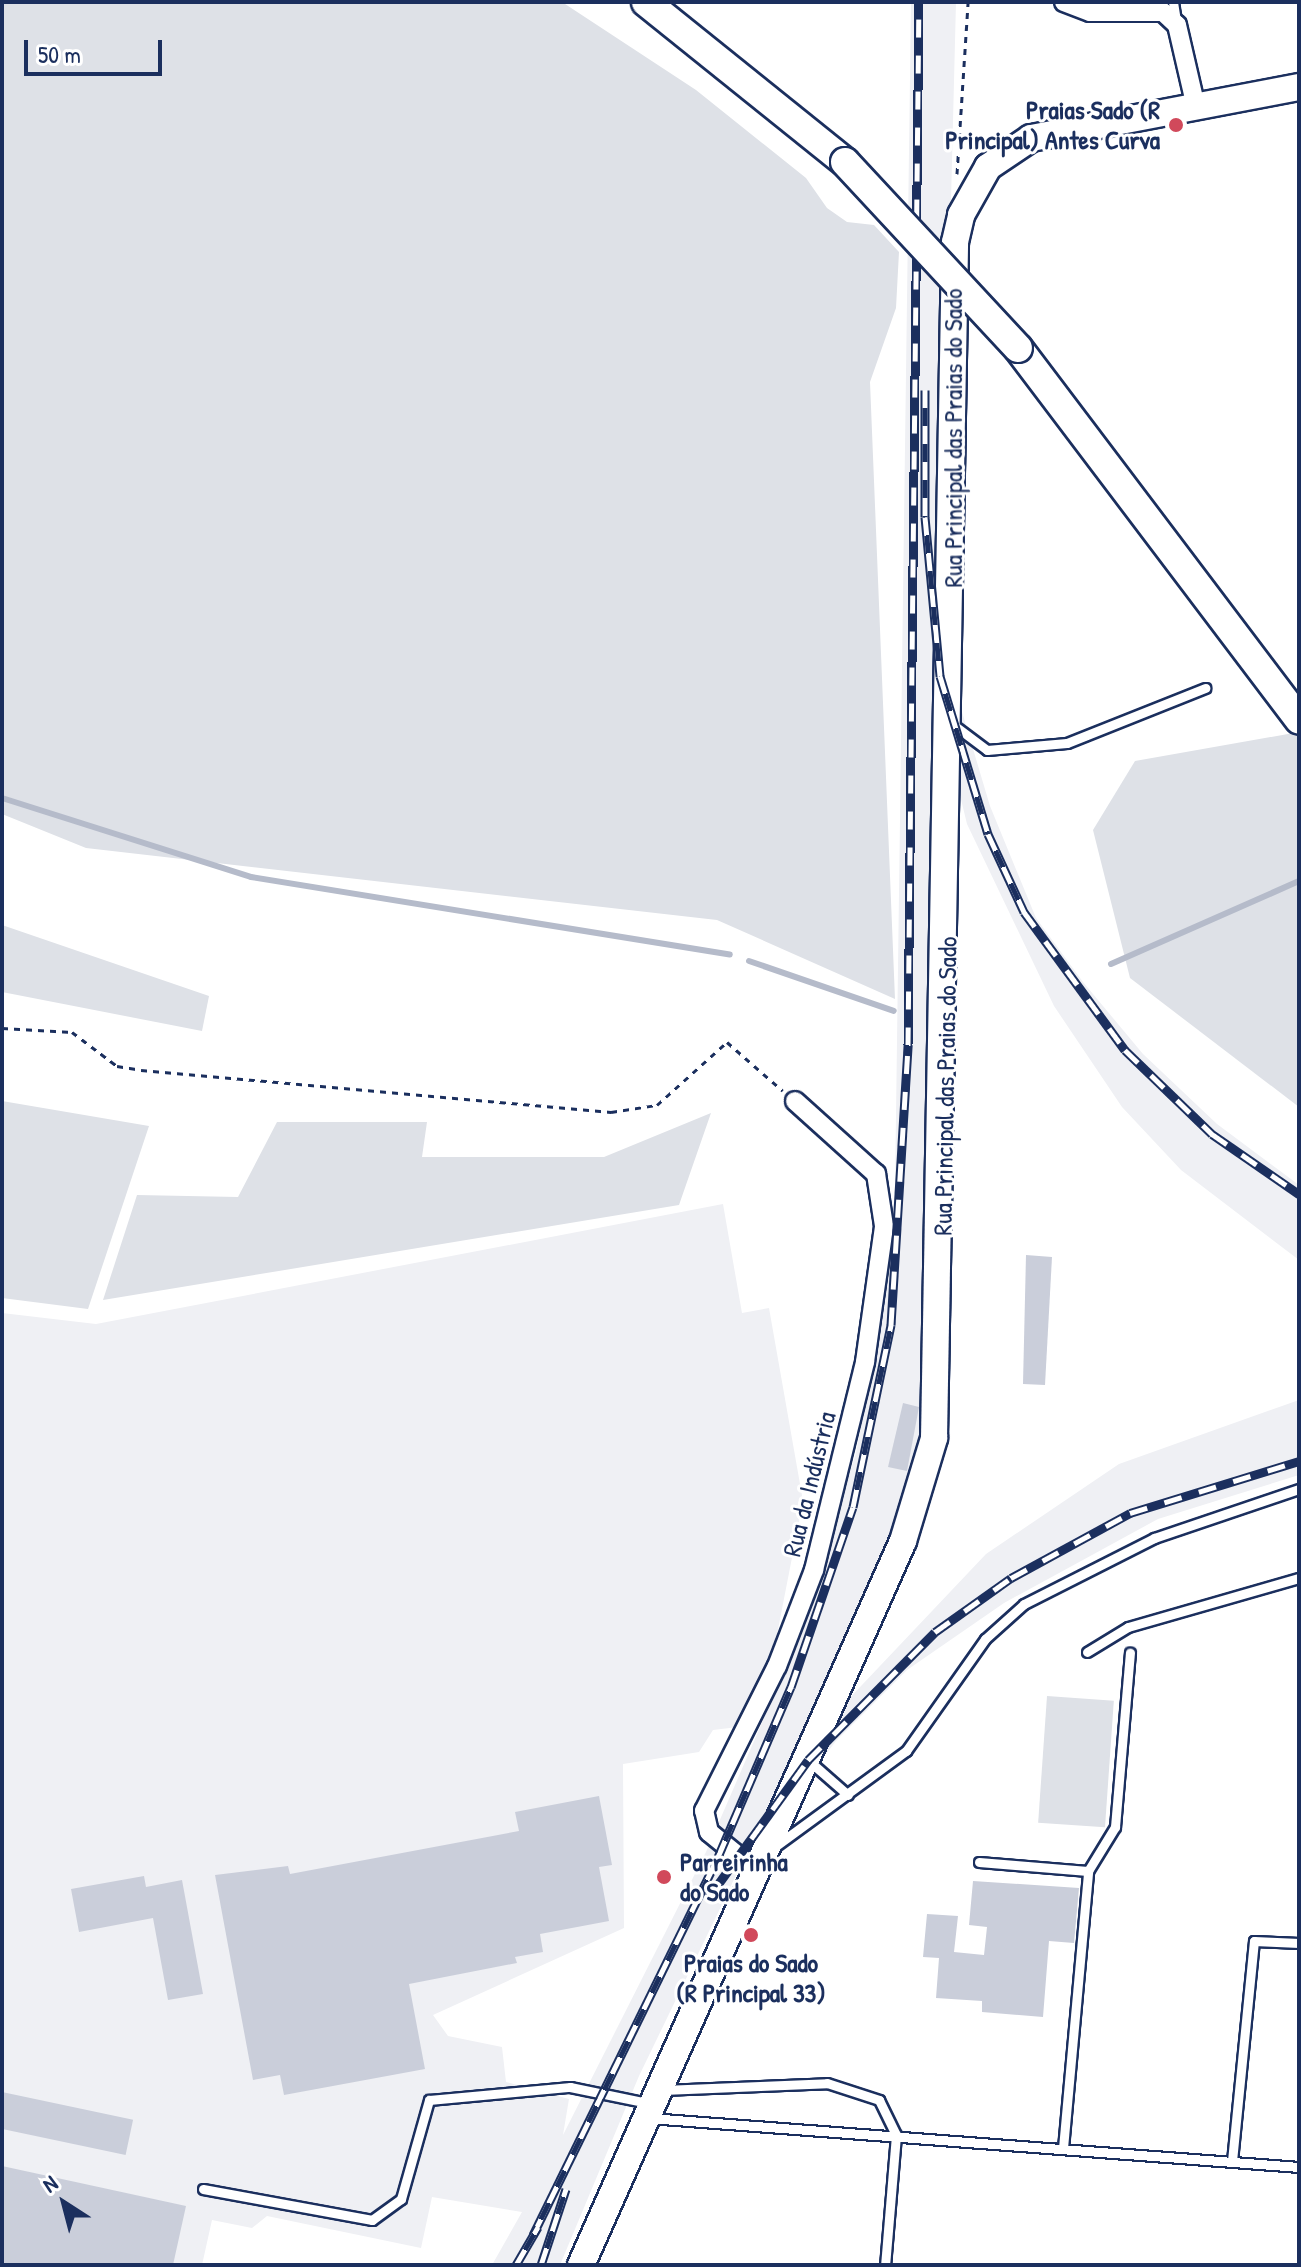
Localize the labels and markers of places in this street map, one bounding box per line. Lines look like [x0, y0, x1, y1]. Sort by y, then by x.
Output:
place label: Praias Sado (R Principal) Antes Curva [945, 94, 1160, 156]
marker: Praias Sado (R Principal) Antes Curva [1167, 116, 1185, 134]
place label: Parreirinha do Sado [680, 1846, 788, 1908]
marker: Parreirinha do Sado [655, 1868, 673, 1886]
marker: Praias do Sado (R Principal 33) [742, 1926, 760, 1944]
place label: Praias do Sado (R Principal 33) [676, 1947, 826, 2008]

